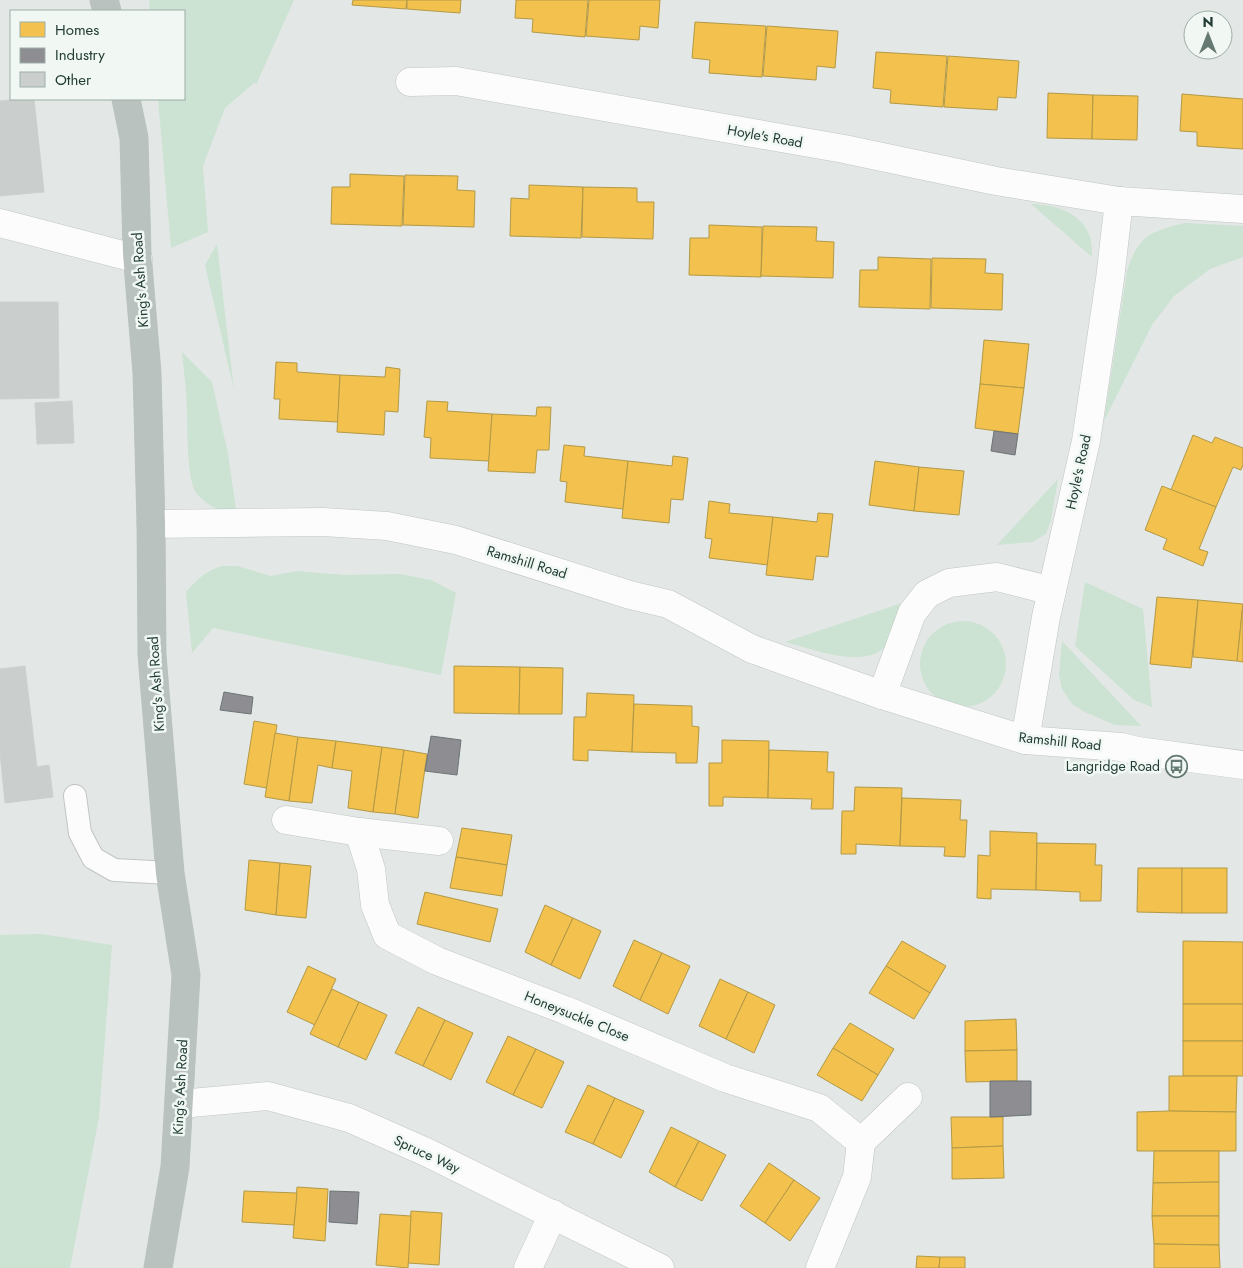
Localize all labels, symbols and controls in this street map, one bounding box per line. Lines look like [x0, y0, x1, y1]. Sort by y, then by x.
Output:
legend [10, 10, 185, 100]
north arrow [1183, 10, 1233, 60]
text: N [1202, 12, 1214, 32]
text: Homes [55, 19, 99, 41]
text: Industry [55, 44, 105, 66]
text: Other [55, 69, 92, 91]
street label: Hoyle's Road [726, 120, 804, 152]
street label: King's Ash Road [127, 232, 153, 328]
street label: Hoyle's Road [1060, 433, 1096, 511]
street label: Ramshill Road [484, 540, 570, 584]
street label: King's Ash Road [143, 636, 169, 732]
street label: Ramshill Road [1018, 727, 1102, 755]
bus stop icon: Langridge Road [1164, 754, 1188, 778]
place label: Langridge Road [1066, 756, 1160, 776]
street label: Honeysuckle Close [521, 986, 633, 1046]
street label: King's Ash Road [168, 1039, 192, 1135]
street label: Spruce Way [391, 1130, 464, 1178]

